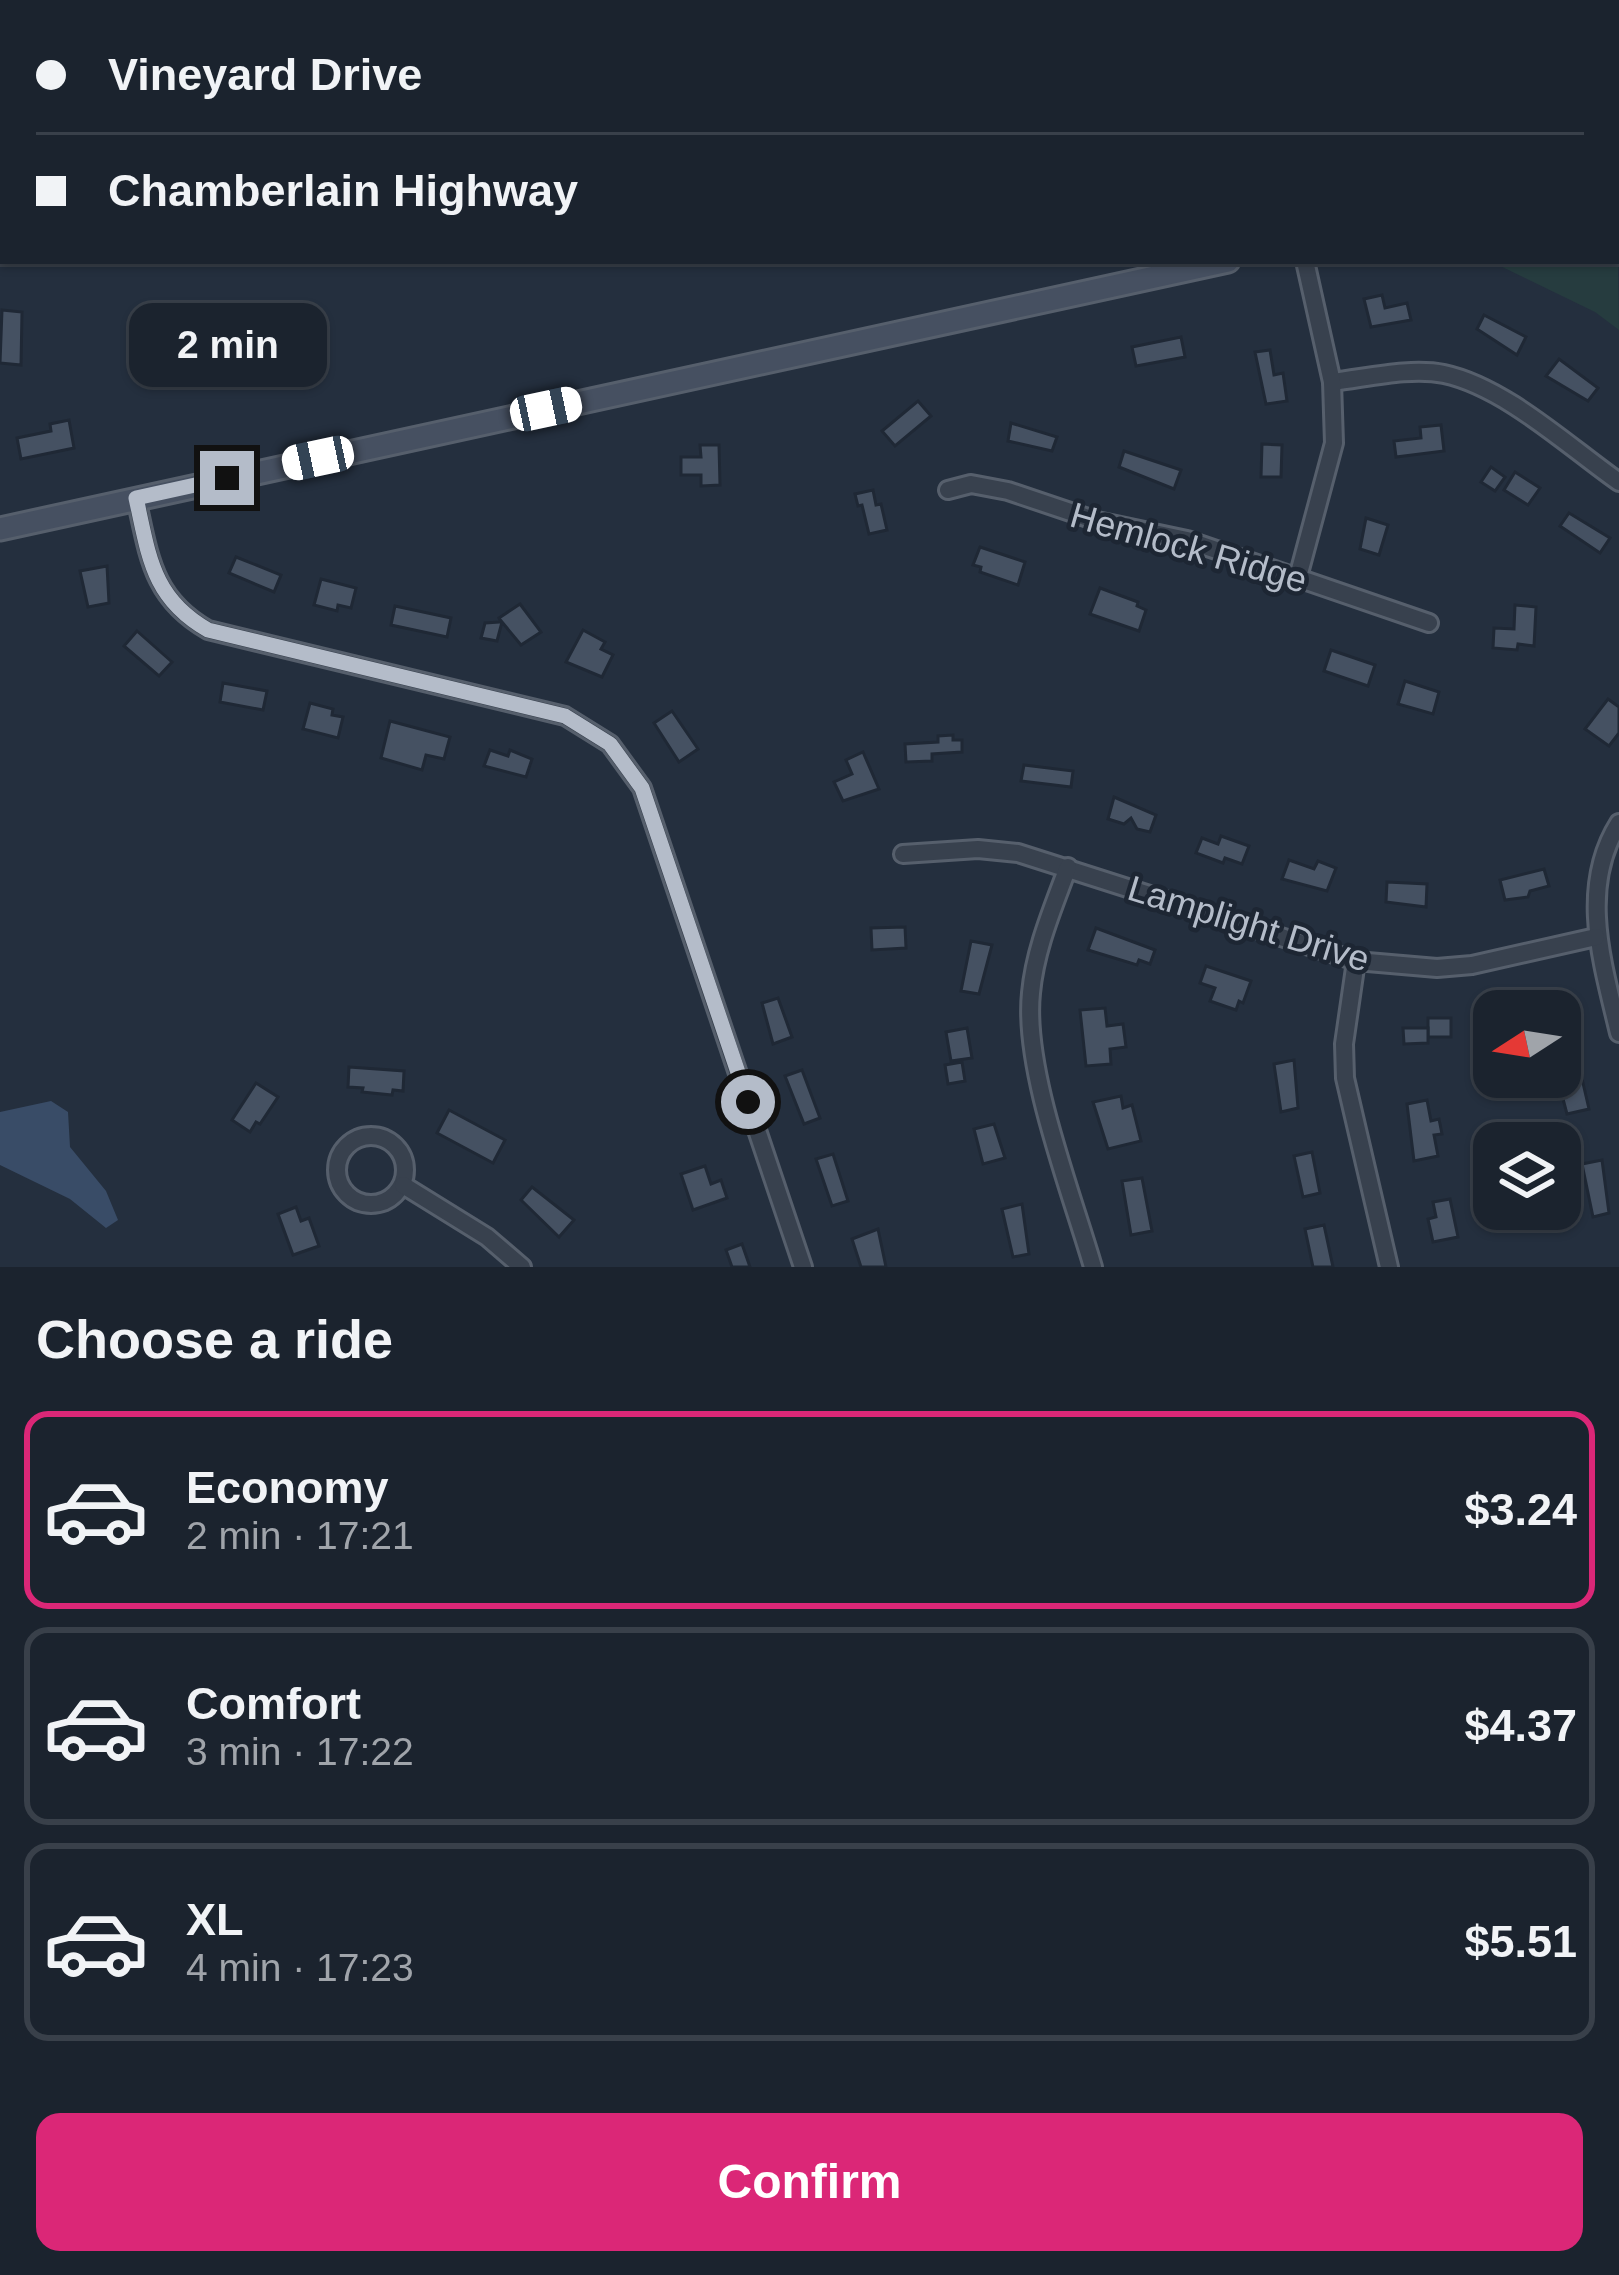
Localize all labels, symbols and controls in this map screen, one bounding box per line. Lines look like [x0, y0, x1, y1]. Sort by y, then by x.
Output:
text: Vineyard Drive [108, 49, 422, 100]
text: Chamberlain Highway [108, 165, 578, 216]
callout: 2 min [128, 304, 326, 388]
text: 2 min [177, 323, 279, 366]
car [507, 384, 585, 434]
car [279, 433, 357, 483]
route end [200, 451, 254, 505]
street label: Hemlock Ridge [1066, 494, 1312, 601]
street label: Lamplight Drive [1123, 867, 1374, 980]
north arrow [1473, 990, 1581, 1098]
map controls [1473, 990, 1581, 1230]
route start [721, 1075, 775, 1129]
button: layers [1473, 1122, 1581, 1230]
text: Choose a ride [36, 1309, 393, 1369]
icon: car [42, 1456, 150, 1564]
text: Economy [186, 1462, 389, 1513]
text: $3.24 [1464, 1484, 1577, 1535]
text: 2 min · 17:21 [186, 1514, 414, 1557]
icon: car [42, 1672, 150, 1780]
text: Comfort [186, 1678, 361, 1729]
text: $4.37 [1464, 1700, 1577, 1751]
text: 3 min · 17:22 [186, 1730, 414, 1773]
icon: car [42, 1888, 150, 1996]
text: XL [186, 1894, 244, 1945]
text: $5.51 [1464, 1916, 1577, 1967]
text: 4 min · 17:23 [186, 1946, 414, 1989]
button: Confirm [36, 2113, 1583, 2251]

